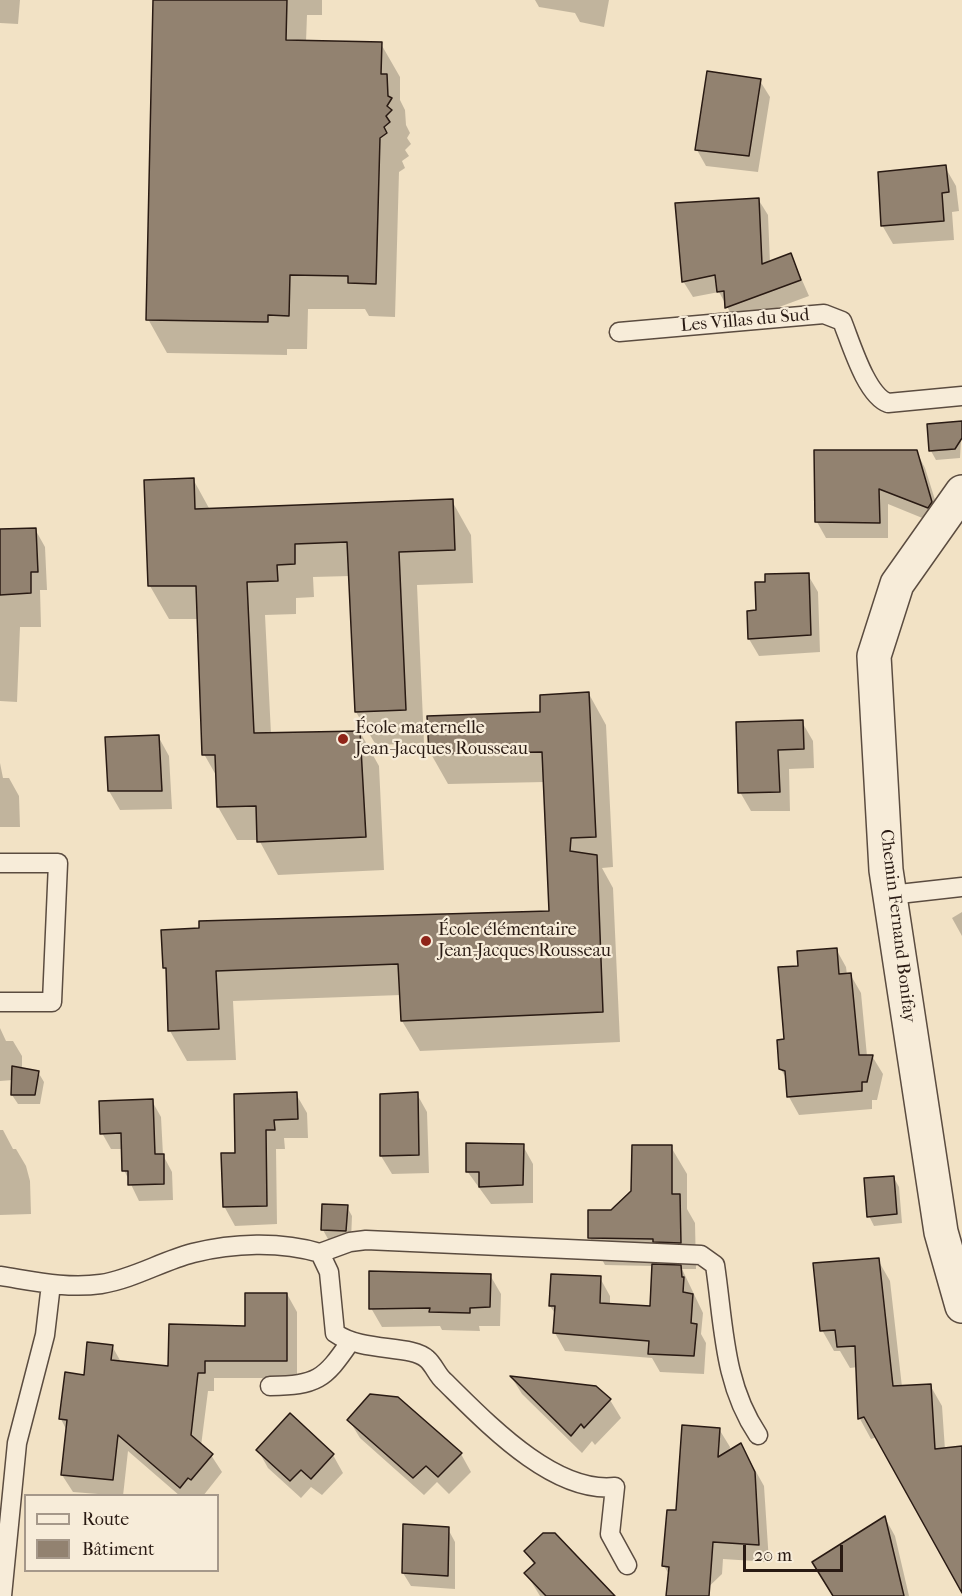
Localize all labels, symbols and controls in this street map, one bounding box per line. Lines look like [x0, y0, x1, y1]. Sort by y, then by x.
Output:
street label: Les Villas du Sud [680, 305, 810, 337]
place label: École maternelle Jean-Jacques Rousseau [355, 718, 528, 760]
marker: École maternelle Jean-Jacques Rousseau [336, 732, 350, 746]
street label: Chemin Fernand Bonifay [874, 828, 920, 1024]
place label: École élémentaire Jean-Jacques Rousseau [438, 920, 611, 962]
marker: École élémentaire Jean-Jacques Rousseau [419, 934, 433, 948]
legend [24, 1494, 219, 1572]
text: Route [82, 1509, 129, 1530]
scale bar [746, 1533, 846, 1571]
text: Bâtiment [82, 1539, 154, 1560]
text: 20 m [754, 1545, 792, 1566]

